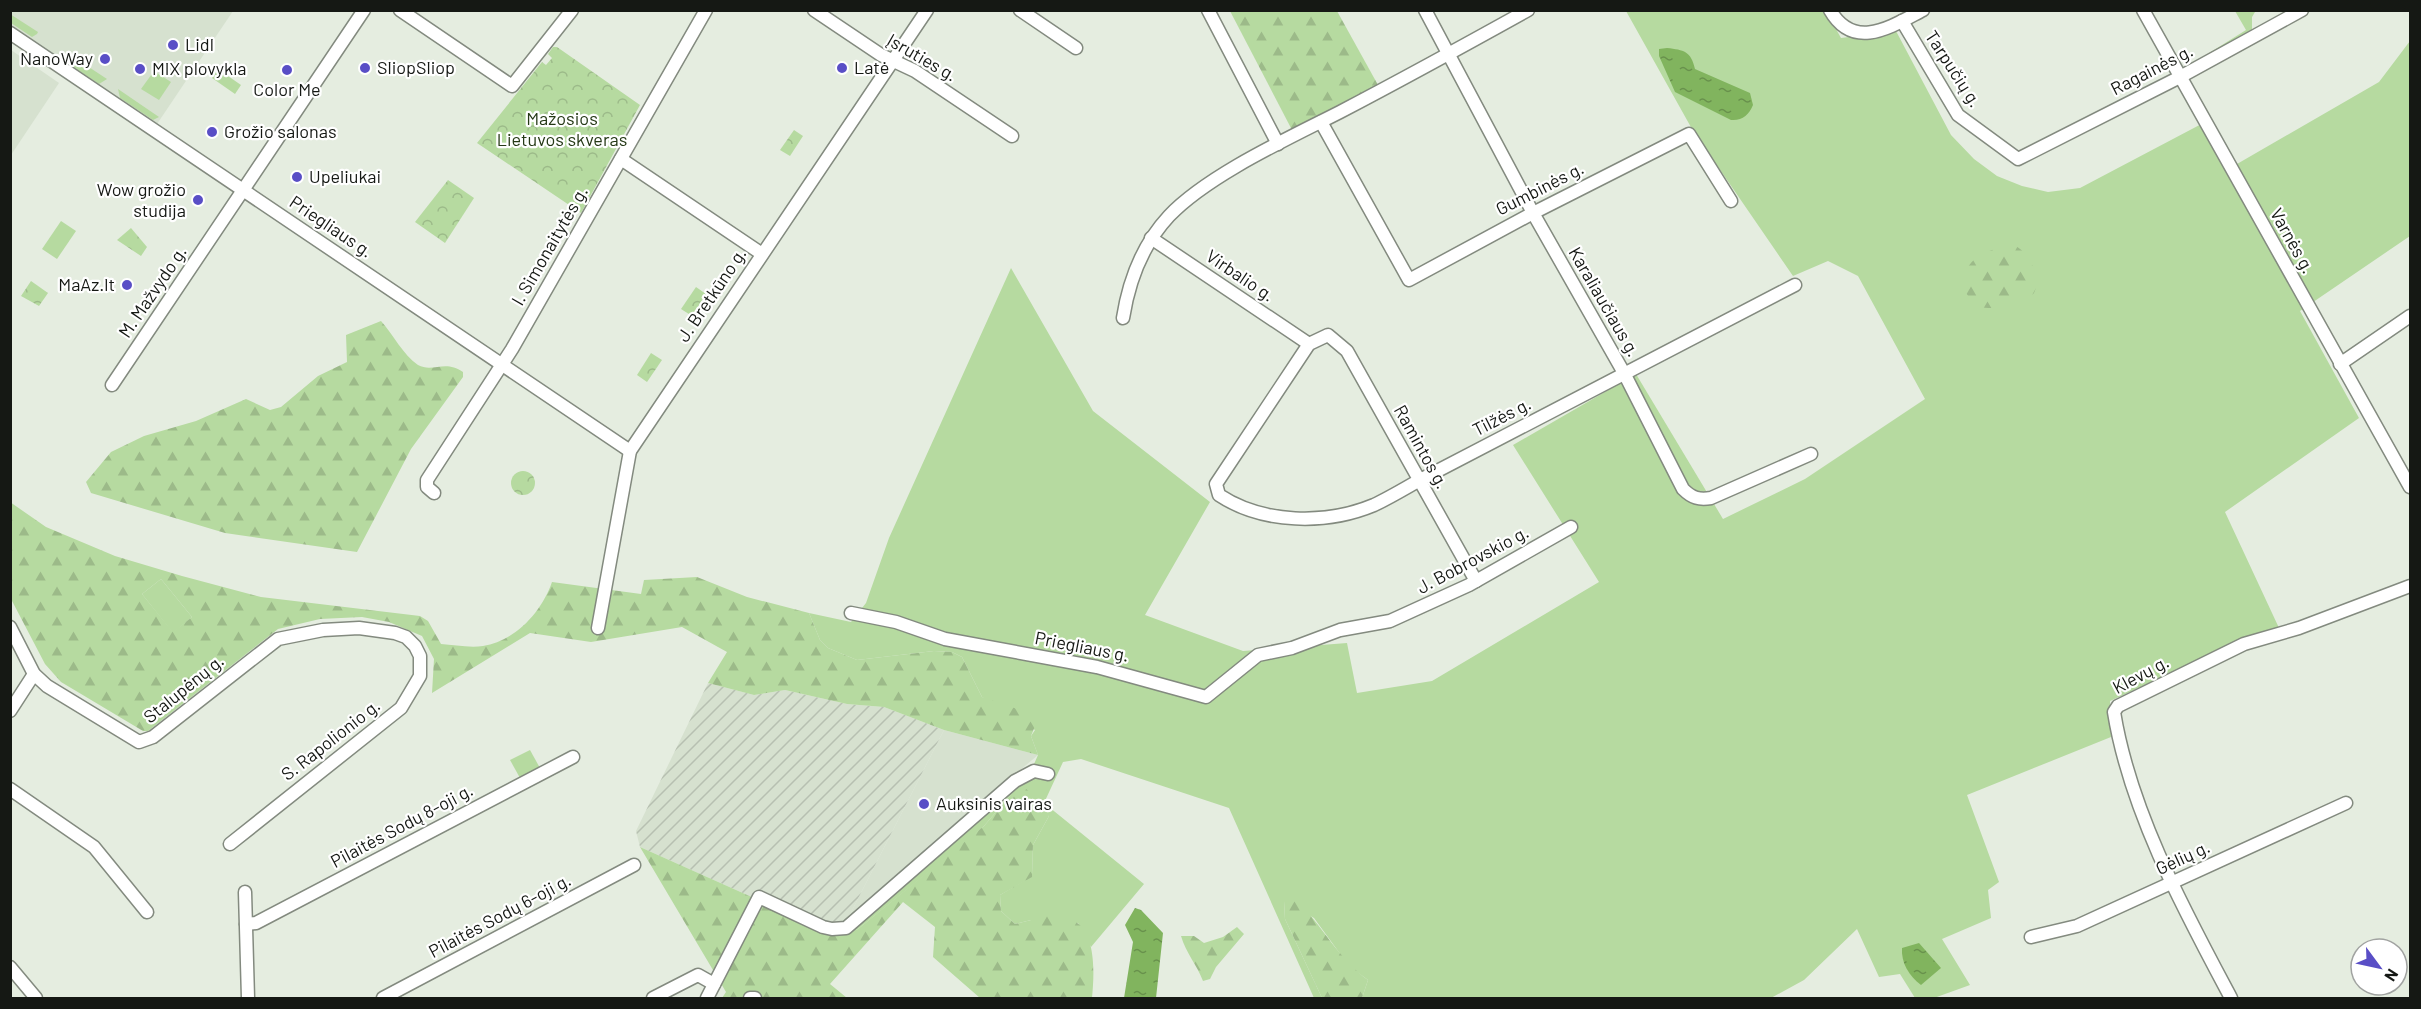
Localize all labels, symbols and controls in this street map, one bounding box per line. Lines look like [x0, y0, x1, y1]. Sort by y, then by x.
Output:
street label: Tarpučių g. [1921, 26, 1987, 111]
street label: Įsruties g. [884, 28, 961, 86]
place label: Lidl [185, 33, 214, 55]
marker: Lidl [166, 38, 180, 52]
street label: Ragainės g. [2107, 39, 2196, 99]
place label: NanoWay [20, 47, 93, 69]
marker: NanoWay [98, 52, 112, 66]
place label: SliopSliop [377, 56, 455, 78]
place label: Latė [854, 56, 889, 78]
place label: MIX plovykla [152, 57, 246, 79]
marker: SliopSliop [358, 61, 372, 75]
marker: Latė [835, 61, 849, 75]
marker: MIX plovykla [133, 62, 147, 76]
marker: Color Me [280, 63, 294, 77]
place label: Color Me [253, 78, 321, 100]
park label: Mažosios Lietuvos skveras [497, 107, 627, 150]
place label: Grožio salonas [224, 120, 337, 142]
marker: Grožio salonas [205, 125, 219, 139]
street label: Gumbinės g. [1492, 157, 1587, 220]
place label: Upeliukai [309, 165, 381, 187]
marker: Upeliukai [290, 170, 304, 184]
place label: Wow grožio studija [97, 178, 186, 221]
street label: I. Simonaitytės g. [506, 182, 592, 309]
street label: Priegliaus g. [286, 190, 377, 262]
marker: Wow grožio studija [191, 193, 205, 207]
street label: Varnės g. [2266, 204, 2320, 277]
street label: M. Mažvydo g. [113, 241, 191, 342]
street label: J. Bretkūno g. [672, 243, 751, 346]
street label: Karaliaučiaus g. [1565, 243, 1645, 360]
street label: Virbalio g. [1202, 244, 1279, 306]
place label: MaAz.lt [58, 273, 115, 295]
marker: MaAz.lt [120, 278, 134, 292]
street label: Tilžės g. [1468, 392, 1535, 440]
street label: Ramintos g. [1390, 401, 1454, 492]
street label: J. Bobrovskio g. [1413, 520, 1532, 598]
street label: Priegliaus g. [1033, 626, 1131, 666]
street label: Stalupėnų g. [139, 649, 228, 727]
street label: Klevų g. [2108, 650, 2173, 698]
street label: S. Rapolionio g. [276, 694, 384, 785]
street label: Pilaitės Sodų 8-oji g. [327, 778, 477, 872]
place label: Auksinis vairas [936, 792, 1052, 814]
marker: Auksinis vairas [917, 797, 931, 811]
street label: Gėlių g. [2152, 835, 2213, 879]
street label: Pilaitės Sodų 6-oji g. [425, 868, 574, 962]
north arrow [2349, 937, 2409, 997]
text: N [2381, 966, 2403, 985]

